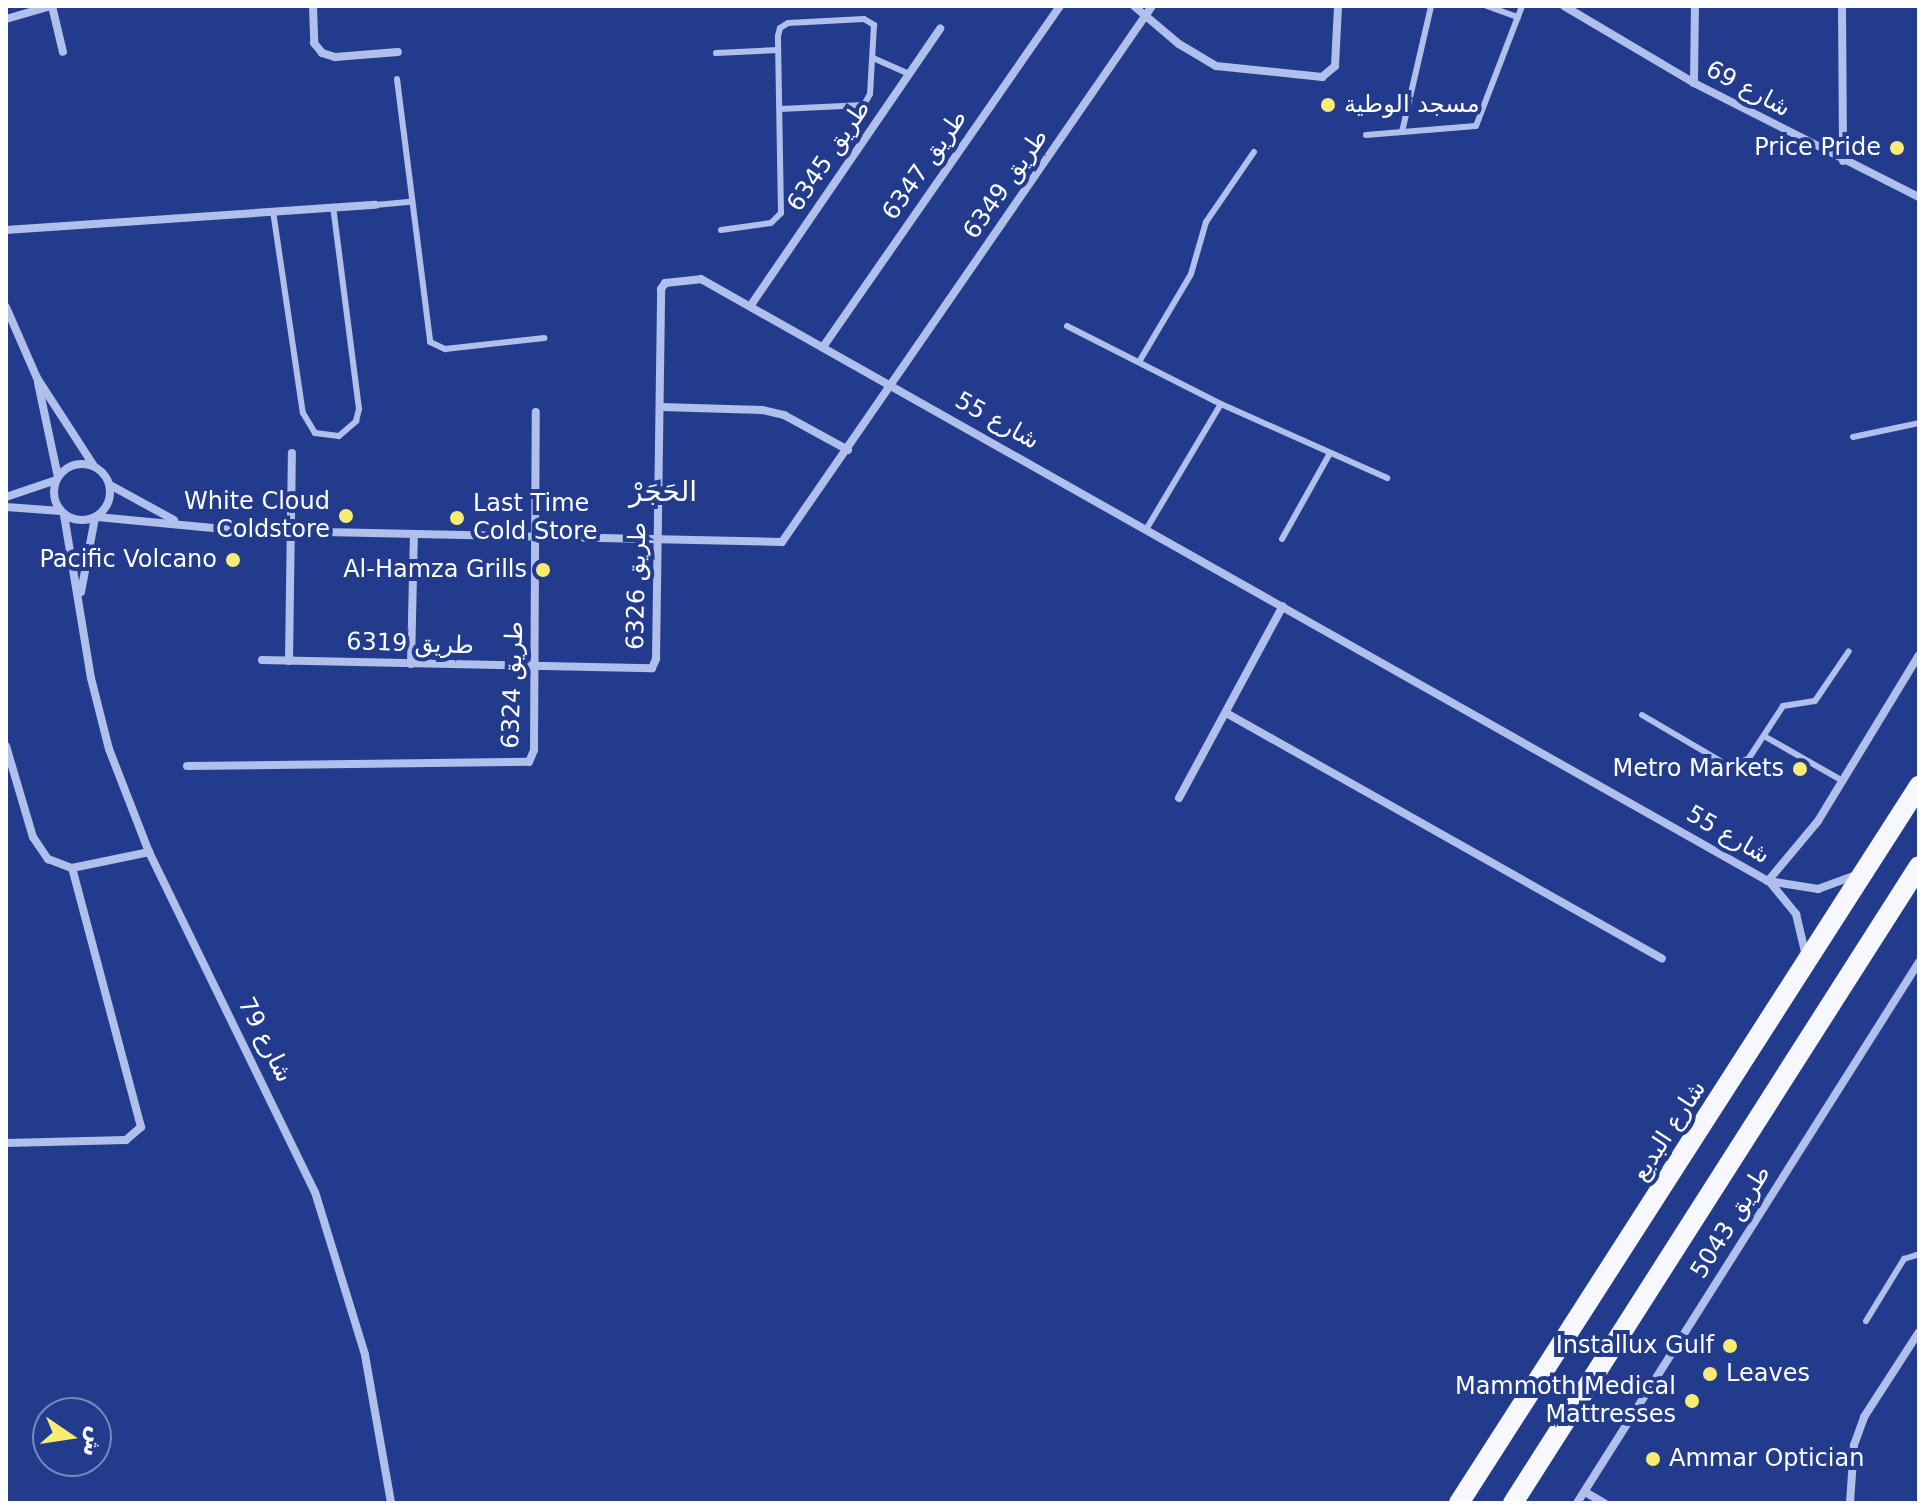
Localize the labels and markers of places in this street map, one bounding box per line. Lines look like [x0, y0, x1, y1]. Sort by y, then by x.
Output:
place label: مسجد الوطية [1344, 91, 1480, 119]
marker: مسجد الوطية [1319, 96, 1337, 114]
place label: Price Pride [1754, 134, 1881, 162]
marker: Price Pride [1888, 139, 1906, 157]
place label: White Cloud Coldstore [184, 488, 330, 544]
place label: Last Time Cold Store [473, 490, 597, 546]
marker: White Cloud Coldstore [337, 507, 355, 525]
marker: Last Time Cold Store [448, 509, 466, 527]
place label: Pacific Volcano [39, 546, 217, 574]
marker: Pacific Volcano [224, 551, 242, 569]
place label: Al-Hamza Grills [343, 556, 527, 584]
marker: Al-Hamza Grills [534, 561, 552, 579]
place label: Metro Markets [1612, 755, 1784, 783]
marker: Metro Markets [1791, 760, 1809, 778]
place label: Installux Gulf [1556, 1332, 1714, 1360]
marker: Installux Gulf [1721, 1337, 1739, 1355]
place label: Leaves [1726, 1360, 1810, 1388]
marker: Leaves [1701, 1365, 1719, 1383]
place label: Mammoth Medical Mattresses [1455, 1373, 1676, 1429]
marker: Mammoth Medical Mattresses [1683, 1392, 1701, 1410]
place label: Ammar Optician [1669, 1445, 1864, 1473]
marker: Ammar Optician [1644, 1450, 1662, 1468]

